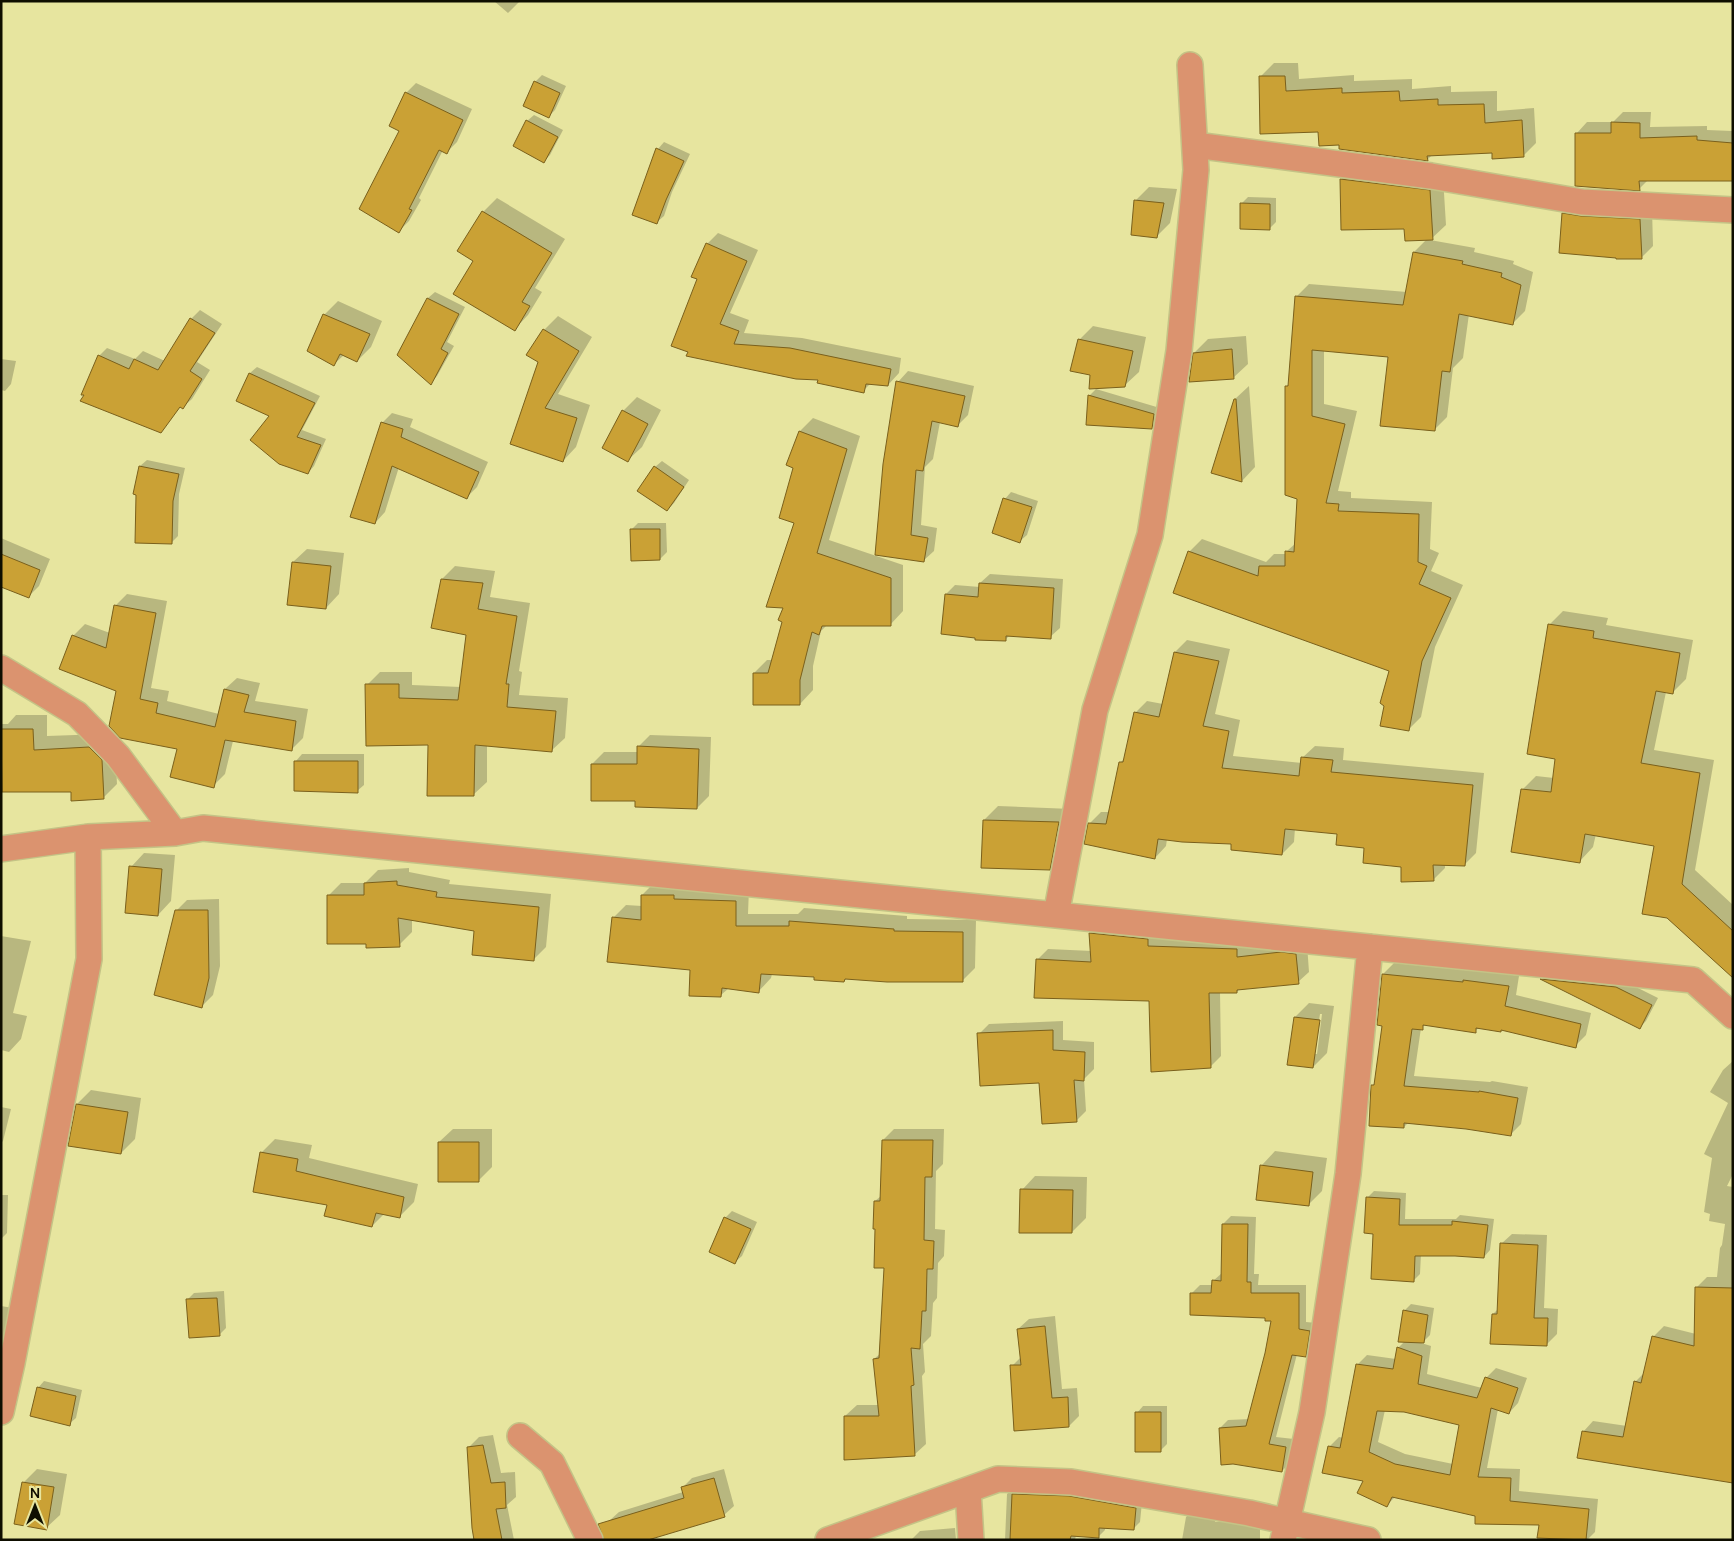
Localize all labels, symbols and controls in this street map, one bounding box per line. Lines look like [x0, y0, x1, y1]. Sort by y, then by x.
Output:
north arrow [10, 1481, 60, 1531]
text: N [30, 1483, 40, 1502]

